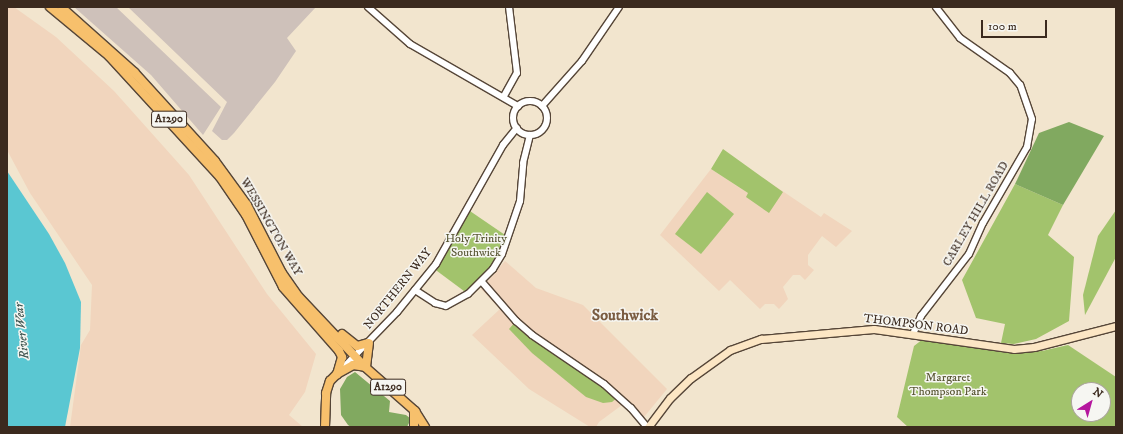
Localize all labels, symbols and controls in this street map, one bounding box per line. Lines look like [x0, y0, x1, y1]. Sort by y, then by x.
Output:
scale bar [983, 12, 1049, 38]
text: 100 m [988, 19, 1017, 34]
road number: A1290 [151, 110, 187, 128]
street label: CARLEY HILL ROAD [940, 159, 1012, 269]
street label: WESSINGTON WAY [237, 176, 305, 278]
park label: Holy Trinity Southwick [445, 232, 507, 260]
street label: NORTHERN WAY [361, 246, 435, 332]
water label: River Wear [11, 302, 33, 360]
district label: Southwick [592, 305, 658, 325]
street label: THOMPSON ROAD [863, 311, 969, 339]
park label: Margaret Thompson Park [909, 371, 987, 399]
road number: A1290 [370, 378, 406, 396]
north arrow [1071, 382, 1111, 422]
text: N [1090, 385, 1105, 402]

